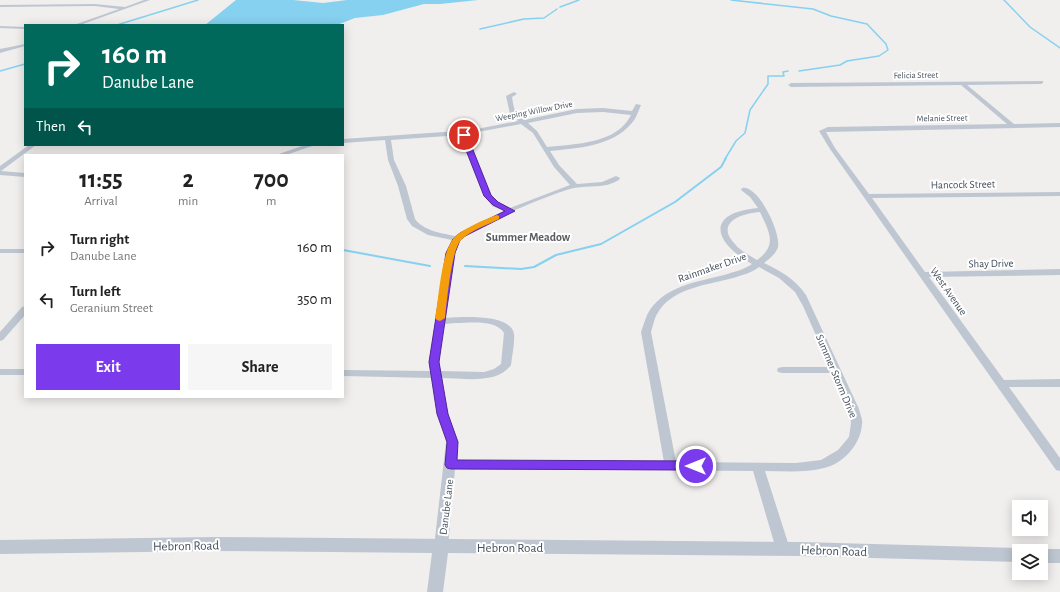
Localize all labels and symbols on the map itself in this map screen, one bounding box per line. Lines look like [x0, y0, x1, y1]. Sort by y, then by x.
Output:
street label: Felicia Street [894, 71, 939, 80]
street label: Weeping Willow Drive [495, 100, 573, 123]
street label: Melanie Street [916, 114, 968, 123]
pin [447, 118, 481, 152]
street label: Hancock Street [931, 178, 996, 191]
district label: Summer Meadow [486, 231, 571, 243]
street label: Rainmaker Drive [677, 251, 748, 284]
street label: Shay Drive [968, 258, 1014, 269]
street label: West Avenue [928, 265, 969, 317]
street label: Summer Storm Drive [814, 333, 859, 420]
position arrow [675, 445, 717, 487]
street label: Danube Lane [438, 478, 455, 536]
street label: Hebron Road [153, 539, 220, 554]
street label: Hebron Road [477, 542, 543, 555]
street label: Hebron Road [801, 544, 868, 559]

